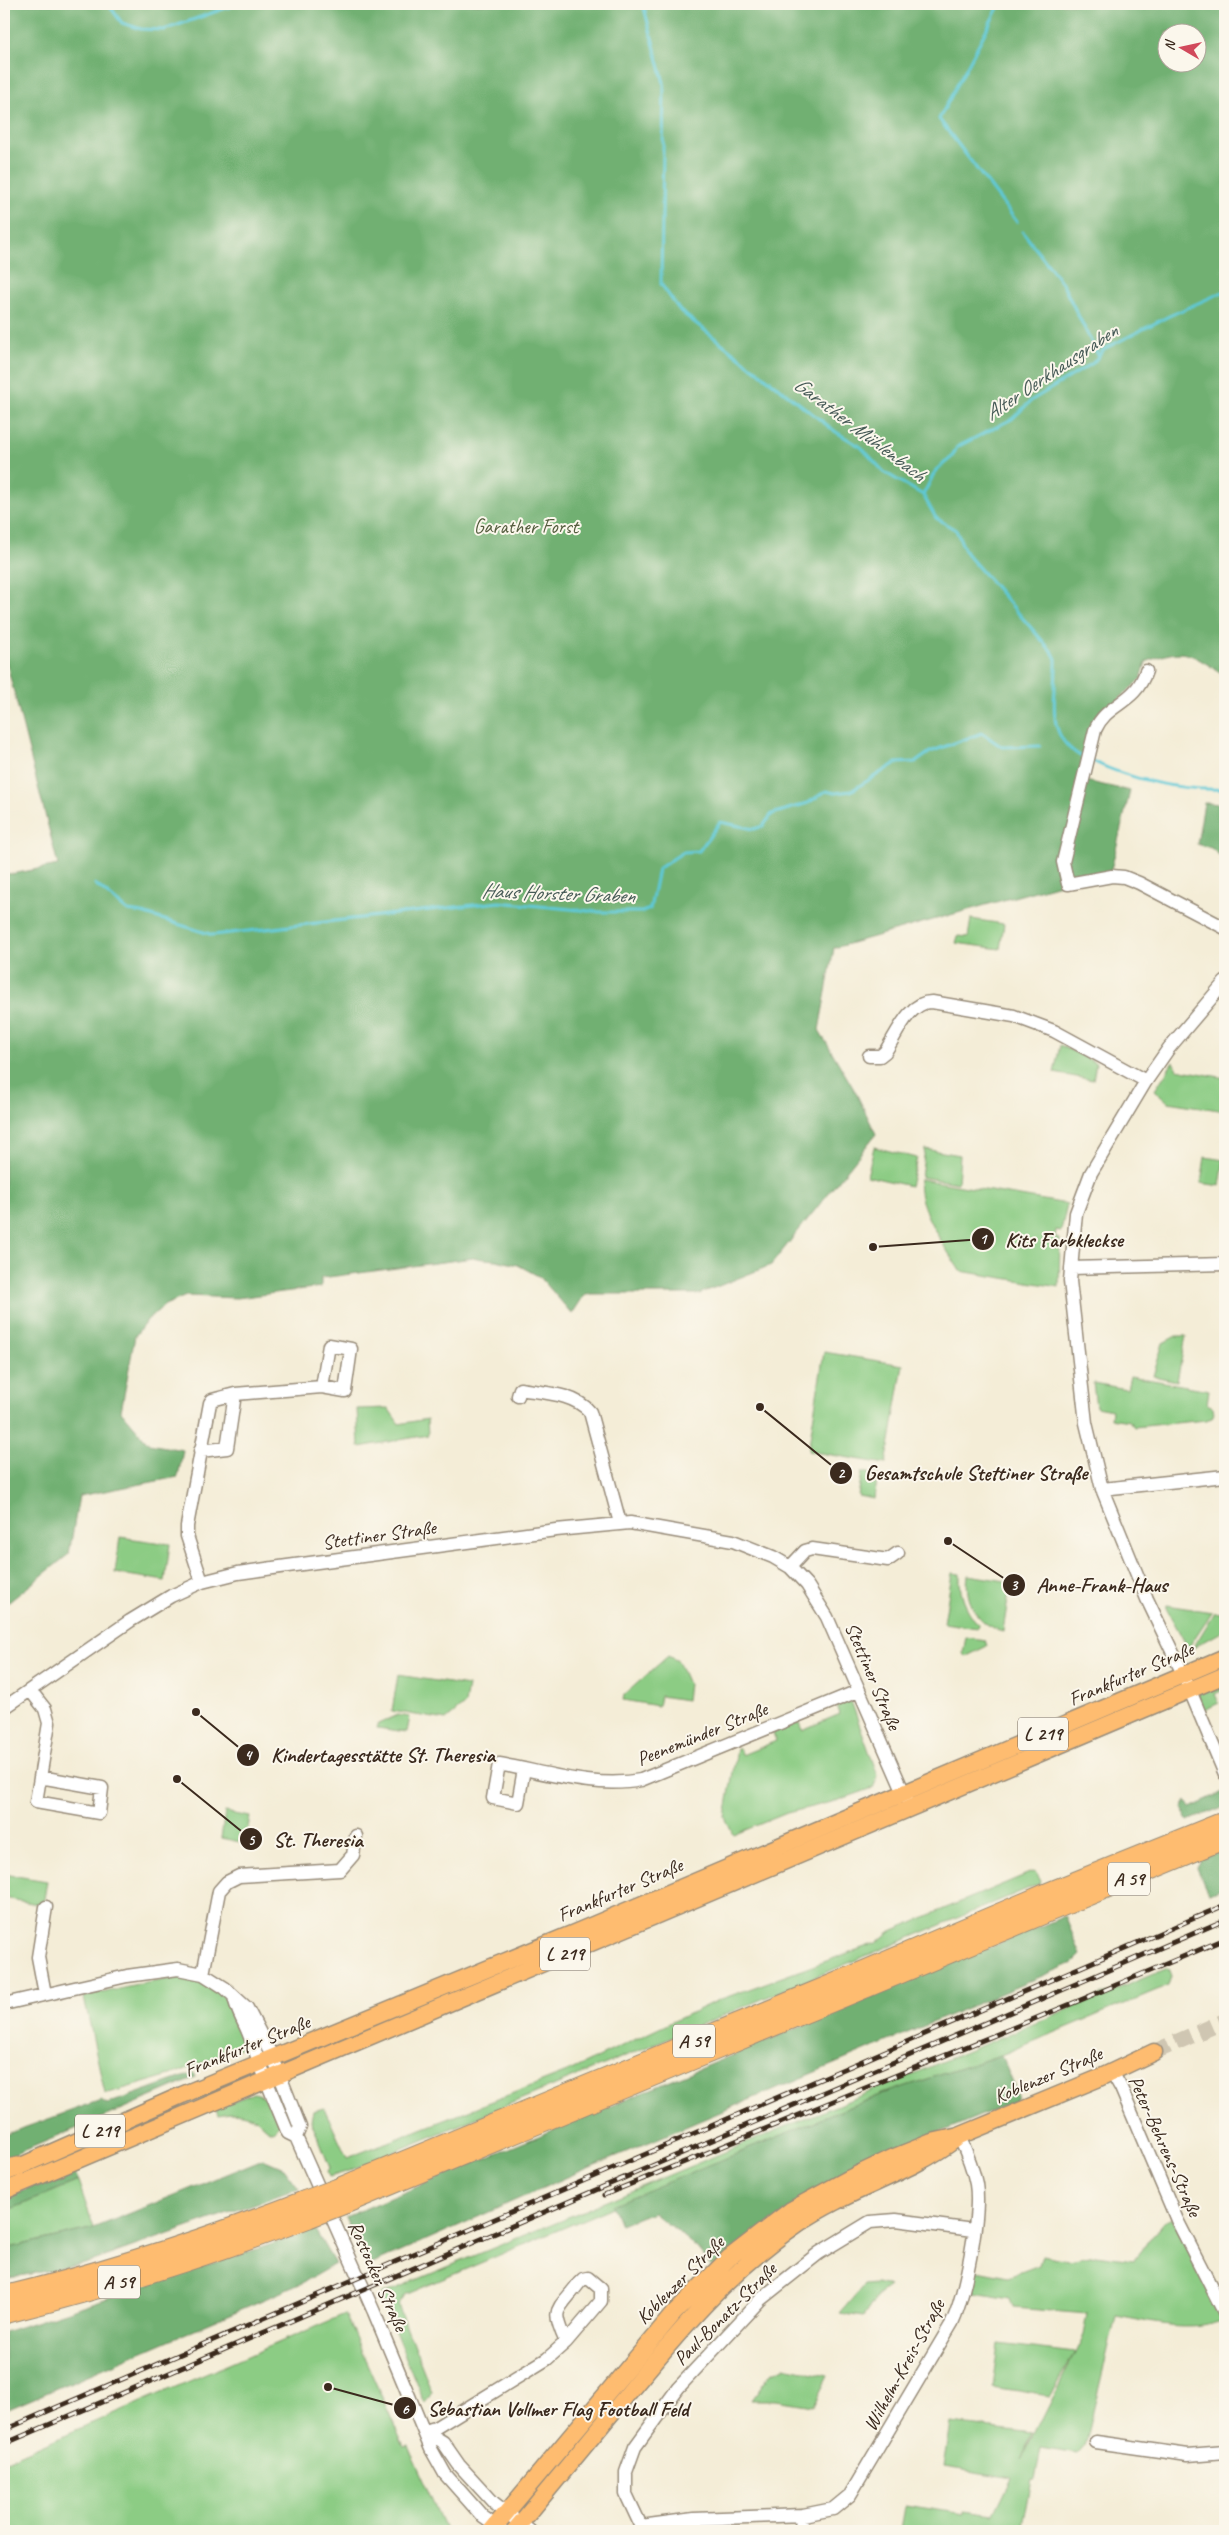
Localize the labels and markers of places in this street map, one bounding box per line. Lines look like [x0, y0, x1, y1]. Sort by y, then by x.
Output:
callout: Kits Farbkleckse [970, 1221, 1133, 1257]
callout: Gesamtschule Stettiner Straße [829, 1455, 1097, 1491]
callout: Anne-Frank-Haus [1001, 1567, 1177, 1603]
callout: Kindertagesstätte St. Theresia [236, 1737, 505, 1773]
callout: St. Theresia [238, 1821, 373, 1857]
callout: Sebastian Vollmer Flag Football Feld [392, 2390, 698, 2426]

